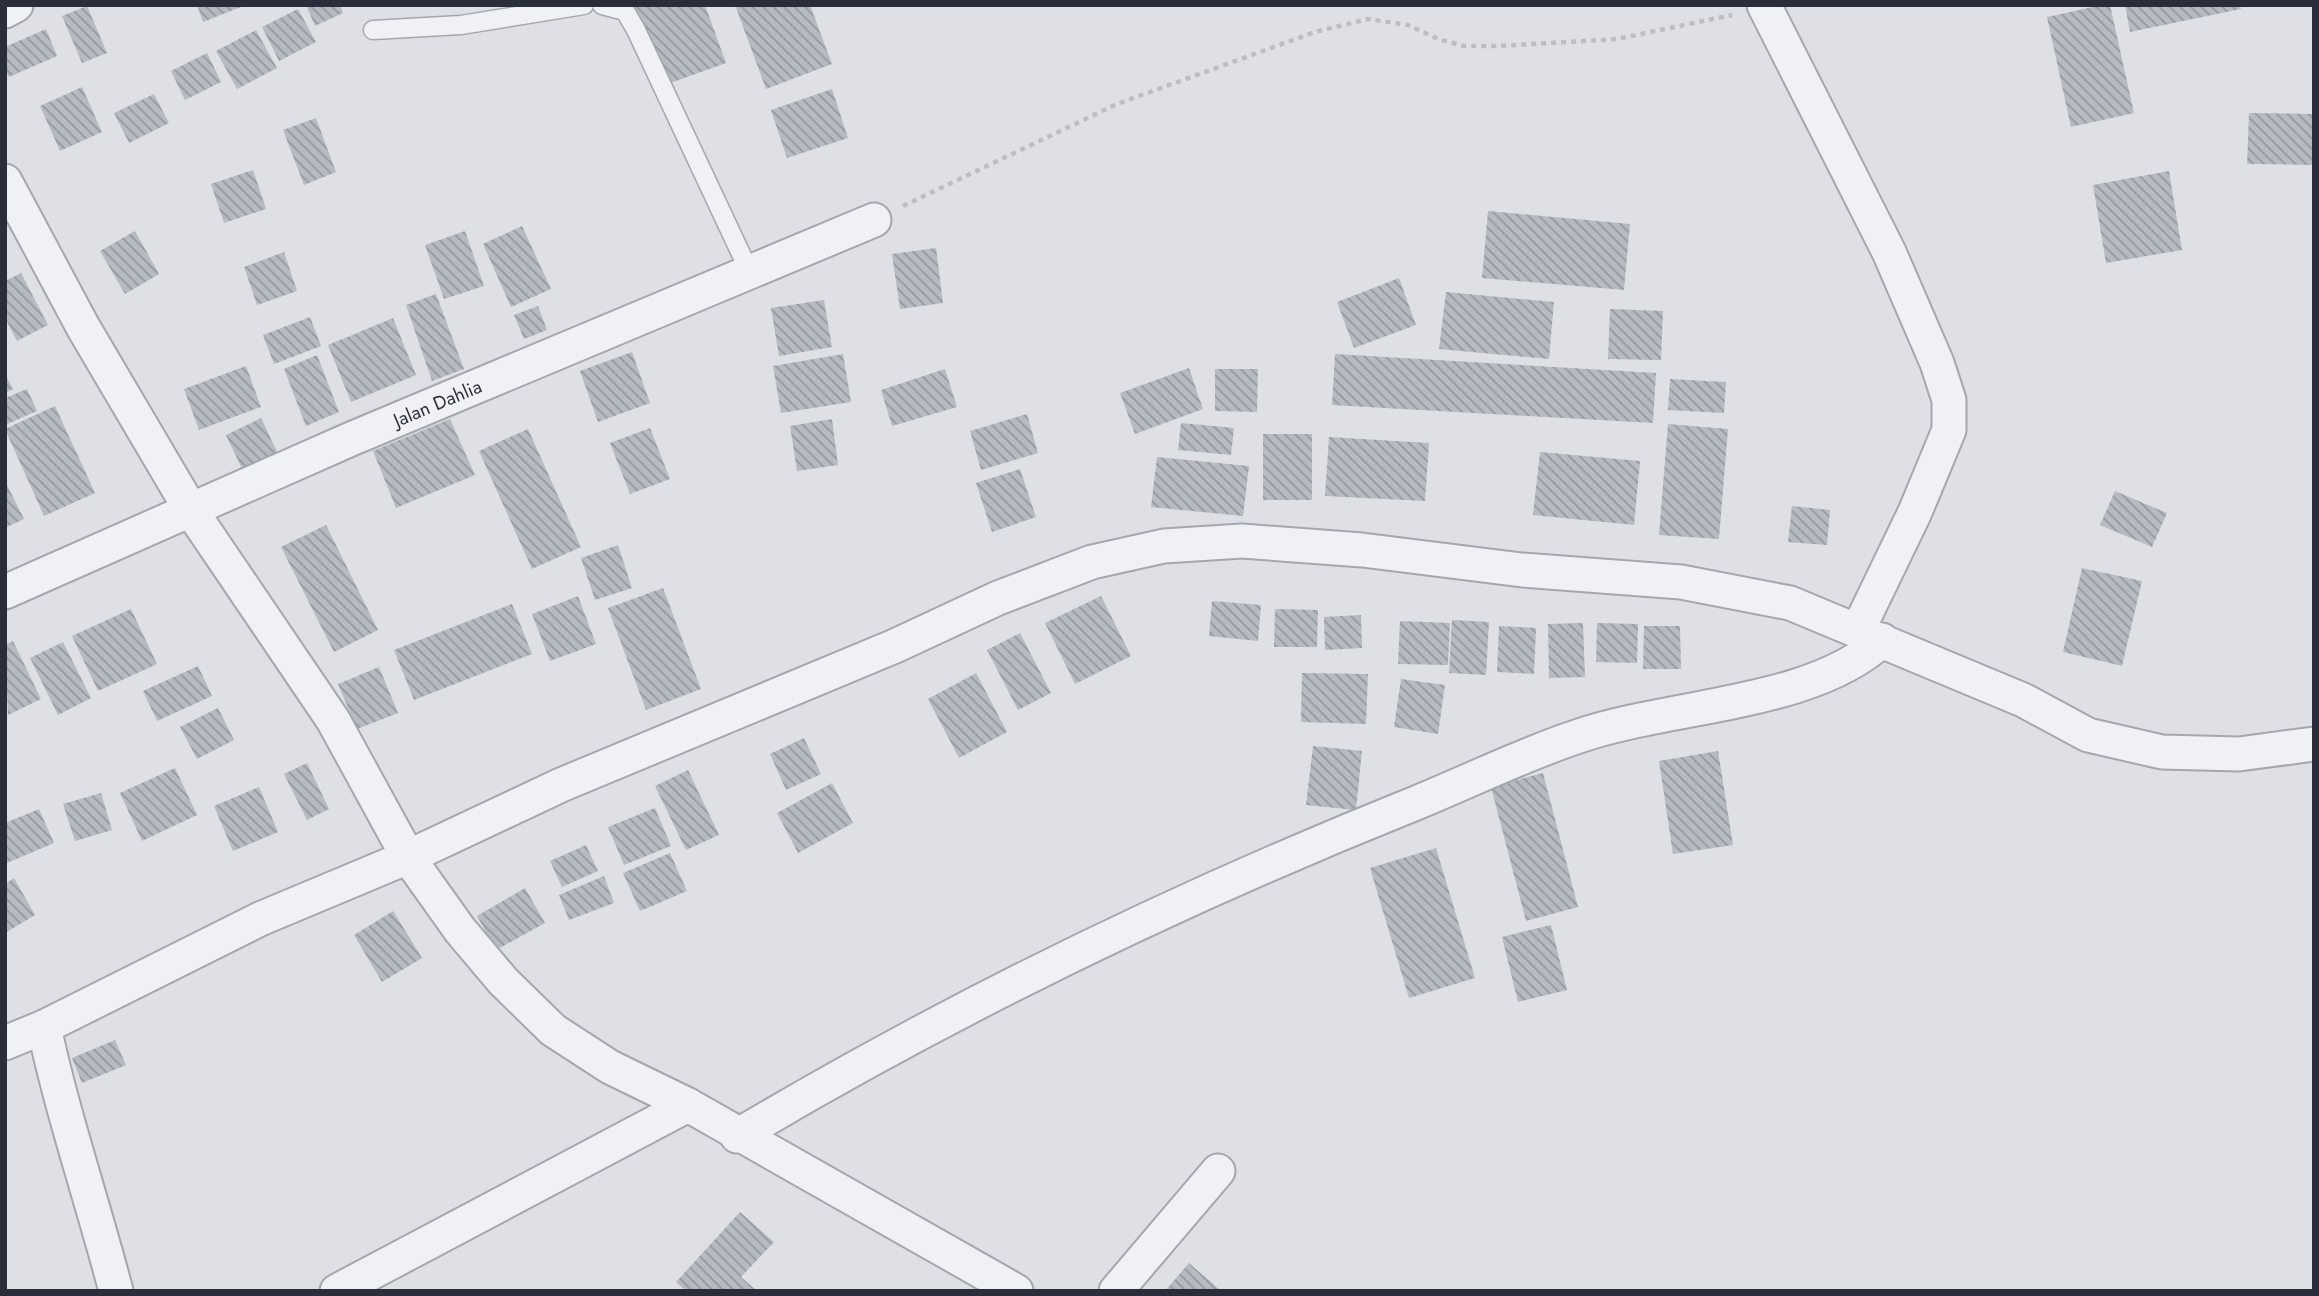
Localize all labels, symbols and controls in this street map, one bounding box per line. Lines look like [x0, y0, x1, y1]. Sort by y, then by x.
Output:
street label: Jalan Dahlia [386, 372, 486, 434]

